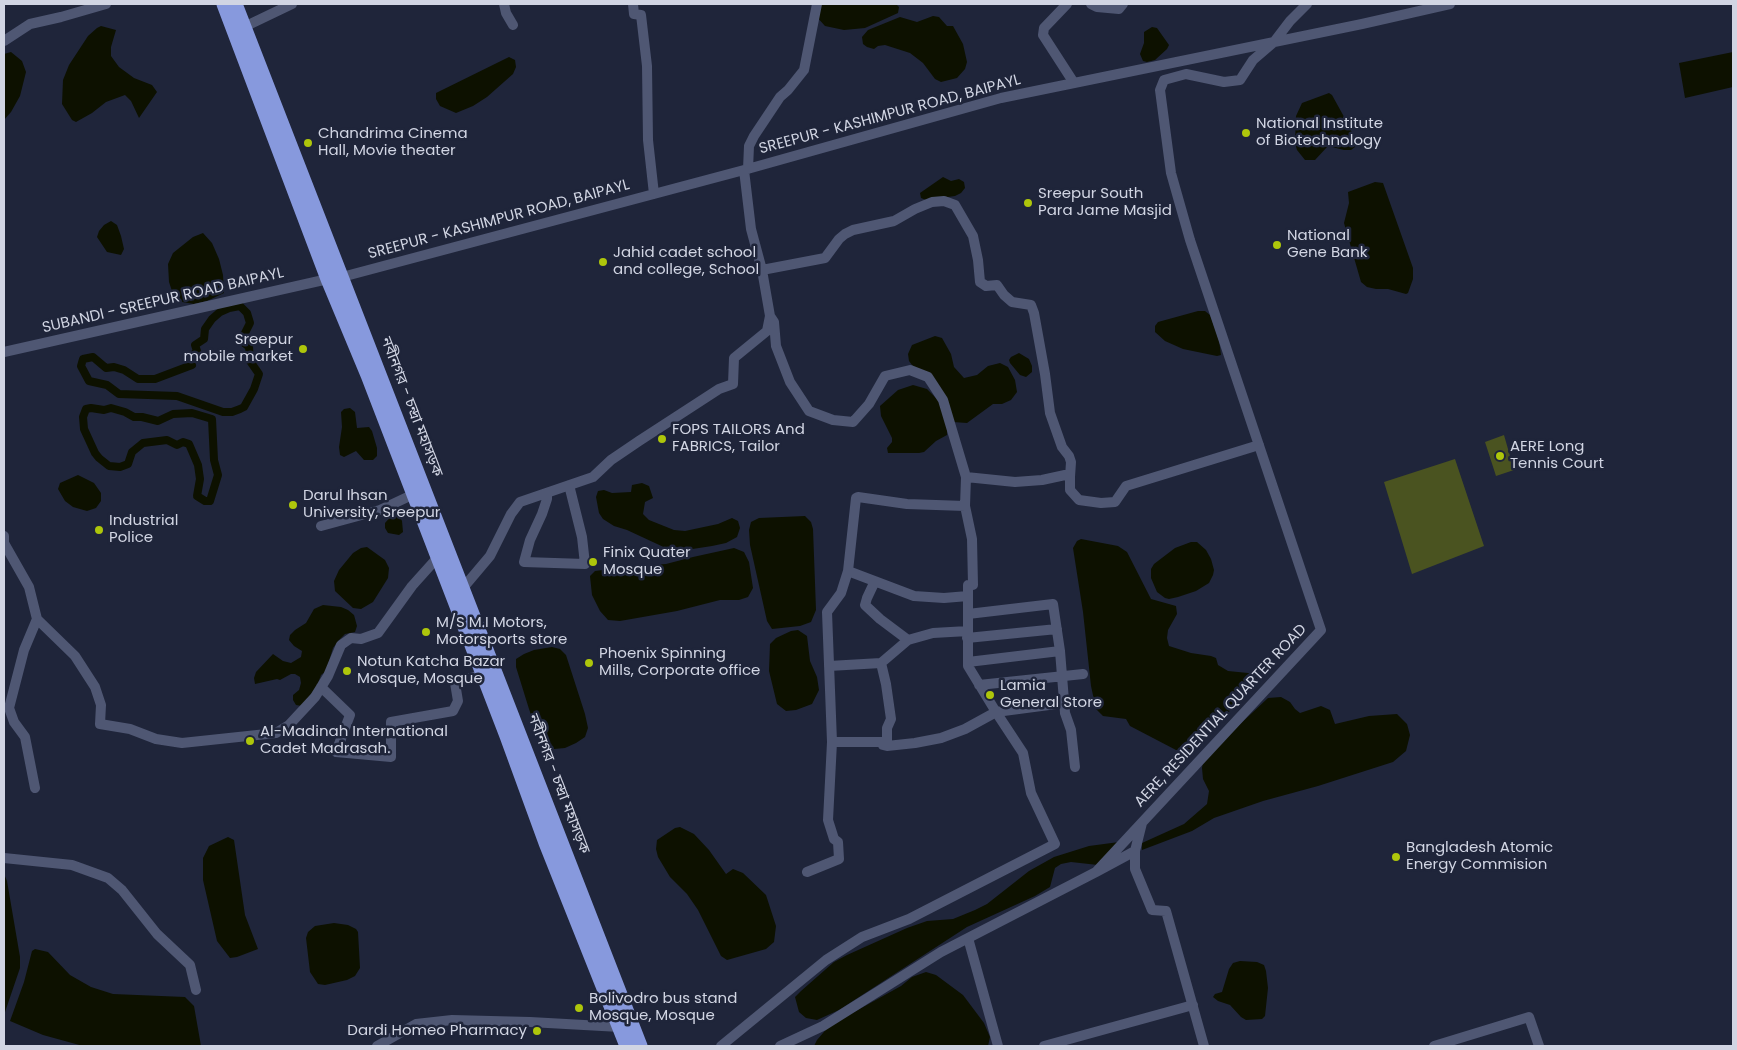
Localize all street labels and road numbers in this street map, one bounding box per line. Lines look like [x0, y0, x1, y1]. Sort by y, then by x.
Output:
street label: SREEPUR - KASHIMPUR ROAD, BAIPAYL [757, 71, 1023, 159]
street label: SREEPUR - KASHIMPUR ROAD, BAIPAYL [366, 176, 632, 264]
street label: SUBANDI - SREEPUR ROAD BAIPAYL [41, 264, 285, 338]
street label: নবীনগর - চন্দ্রা মহাসড়ক [376, 335, 446, 479]
street label: AERE, RESIDENTIAL QUARTER ROAD [1131, 621, 1311, 811]
street label: নবীনগর - চন্দ্রা মহাসড়ক [523, 712, 593, 856]

